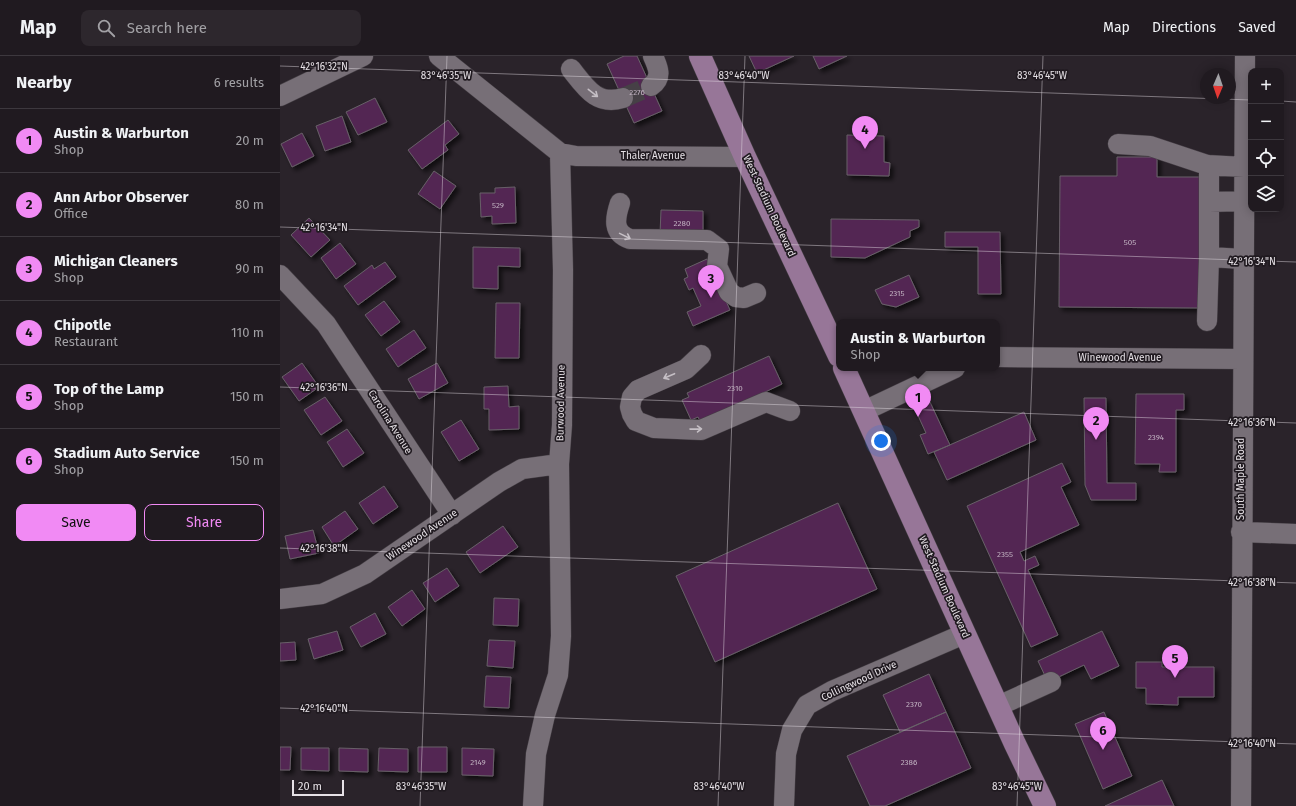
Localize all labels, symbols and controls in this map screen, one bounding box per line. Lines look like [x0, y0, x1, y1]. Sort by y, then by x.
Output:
search box [81, 10, 361, 46]
text: Map [20, 16, 57, 39]
icon: search [95, 17, 117, 39]
text: Search here [127, 19, 207, 37]
text: Map [1103, 19, 1130, 36]
text: Directions [1152, 19, 1216, 36]
text: Saved [1238, 19, 1276, 36]
text: 42°16'32"N [300, 61, 348, 73]
north arrow [1200, 68, 1236, 104]
map controls [1248, 68, 1284, 212]
button: + [1248, 68, 1284, 104]
text: 83°46'35"W [421, 70, 472, 82]
text: 83°46'40"W [718, 70, 770, 82]
text: 83°46'45"W [1017, 70, 1068, 82]
text: Nearby [16, 72, 71, 93]
text: 6 results [214, 75, 264, 90]
house number: 2276 [629, 88, 645, 97]
one-way arrow [587, 89, 598, 98]
button: − [1248, 104, 1284, 140]
pin: 4 [852, 116, 878, 149]
text: Austin & Warburton [54, 124, 189, 142]
text: 1 [26, 133, 32, 148]
text: 20 m [236, 133, 264, 148]
button: locate [1248, 140, 1284, 176]
text: Shop [54, 142, 84, 157]
street label: Thaler Avenue [621, 150, 685, 162]
street label: West Stadium Boulevard [740, 153, 798, 259]
button: layers [1248, 176, 1284, 212]
text: Ann Arbor Observer [54, 188, 189, 206]
text: 2 [26, 197, 32, 212]
text: 80 m [235, 197, 264, 212]
house number: 529 [492, 201, 504, 210]
text: Office [54, 206, 88, 221]
house number: 2280 [674, 219, 691, 228]
text: 42°16'34"N [300, 222, 348, 234]
one-way arrow [619, 233, 631, 240]
house number: 505 [1124, 238, 1136, 247]
text: Michigan Cleaners [54, 252, 178, 270]
text: 42°16'34"N [1228, 256, 1276, 268]
text: 3 [26, 261, 32, 276]
text: 90 m [235, 261, 264, 276]
pin: 3 [698, 265, 724, 298]
text: Shop [54, 270, 84, 285]
house number: 2315 [889, 289, 905, 298]
text: Chipotle [54, 316, 111, 334]
popup [836, 319, 1000, 371]
text: 4 [25, 325, 33, 340]
text: 110 m [231, 325, 264, 340]
text: Austin & Warburton [851, 329, 985, 347]
text: Restaurant [54, 334, 118, 349]
text: Shop [851, 347, 881, 362]
street label: Winewood Avenue [1078, 352, 1162, 364]
street label: Burwood Avenue [554, 365, 568, 441]
one-way arrow [664, 373, 676, 381]
text: Top of the Lamp [54, 380, 164, 398]
text: 42°16'36"N [300, 382, 348, 394]
house number: 2310 [727, 384, 743, 393]
pin: 1 [905, 384, 931, 417]
street label: Carolina Avenue [366, 388, 414, 456]
text: 5 [26, 389, 32, 404]
text: 150 m [230, 389, 264, 404]
text: Shop [54, 398, 84, 413]
pin: 2 [1083, 407, 1109, 440]
text: 42°16'36"N [1228, 417, 1276, 429]
one-way arrow [689, 426, 702, 433]
your location [871, 431, 891, 451]
house number: 2394 [1148, 433, 1165, 442]
street label: South Maple Road [1235, 438, 1247, 520]
text: Stadium Auto Service [54, 444, 200, 462]
text: 6 [25, 453, 33, 468]
text: 150 m [230, 453, 264, 468]
text: Shop [54, 462, 84, 477]
button: Save [16, 504, 136, 541]
button: Share [144, 504, 264, 541]
street label: Winewood Avenue [384, 507, 460, 563]
street label: West Stadium Boulevard [916, 534, 972, 640]
text: 42°16'38"N [300, 543, 348, 555]
house number: 2355 [997, 550, 1013, 559]
text: 42°16'38"N [1228, 577, 1276, 589]
pin: 5 [1162, 645, 1188, 678]
street label: Collingwood Drive [819, 658, 899, 704]
house number: 2370 [906, 700, 922, 709]
text: 42°16'40"N [300, 703, 348, 715]
pin: 6 [1090, 717, 1116, 750]
text: 42°16'40"N [1228, 738, 1276, 750]
house number: 2149 [470, 758, 486, 767]
house number: 2386 [901, 758, 917, 767]
scale bar [292, 778, 344, 797]
text: 20 m [298, 780, 322, 793]
text: 83°46'35"W [396, 781, 447, 793]
text: 83°46'40"W [693, 781, 745, 793]
text: 83°46'45"W [992, 781, 1043, 793]

